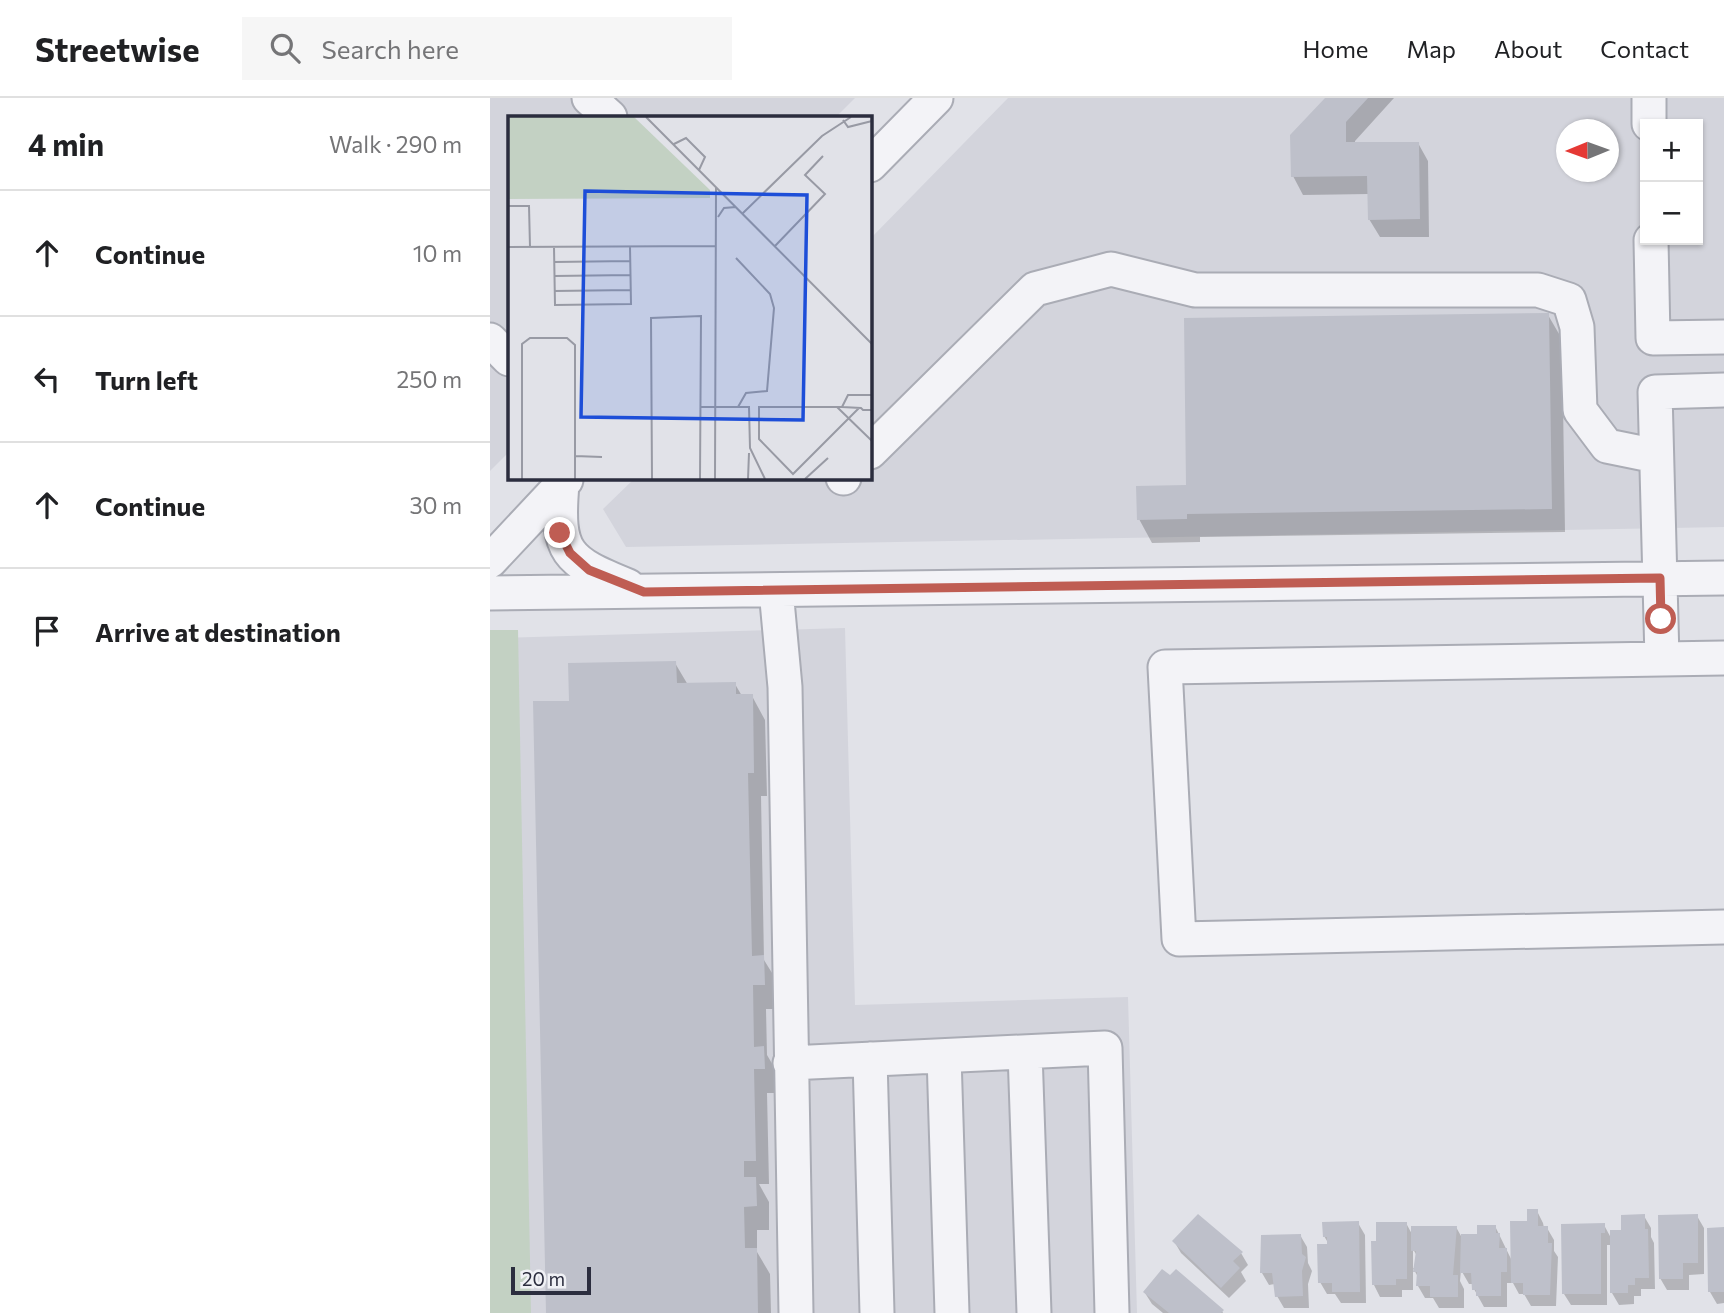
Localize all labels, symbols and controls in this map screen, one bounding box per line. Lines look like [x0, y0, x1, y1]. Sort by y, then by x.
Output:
search box [242, 17, 732, 80]
text: Streetwise [35, 28, 200, 69]
icon: search [266, 29, 304, 67]
text: Search here [322, 33, 459, 64]
text: Home [1303, 34, 1369, 63]
text: Map [1407, 34, 1456, 63]
text: About [1494, 34, 1562, 63]
text: Contact [1600, 34, 1689, 63]
inset map [508, 116, 872, 480]
north arrow [1556, 119, 1619, 182]
map controls [1640, 119, 1703, 245]
button: + [1640, 119, 1703, 182]
text: 4 min [28, 125, 104, 162]
text: Walk · 290 m [329, 130, 462, 158]
button: − [1640, 182, 1703, 245]
icon: ahead [28, 234, 66, 272]
text: Continue [95, 238, 205, 269]
text: 10 m [413, 239, 462, 267]
icon: left [28, 360, 66, 398]
text: Turn left [95, 364, 198, 395]
text: 250 m [397, 365, 462, 393]
icon: ahead [28, 486, 66, 524]
text: Continue [95, 490, 205, 521]
text: 30 m [409, 491, 462, 519]
route end [544, 517, 575, 548]
route start [1645, 603, 1676, 634]
icon: arrive [28, 612, 66, 650]
text: Arrive at destination [95, 616, 341, 647]
scale bar [511, 1264, 592, 1296]
text: 20 m [522, 1267, 565, 1290]

